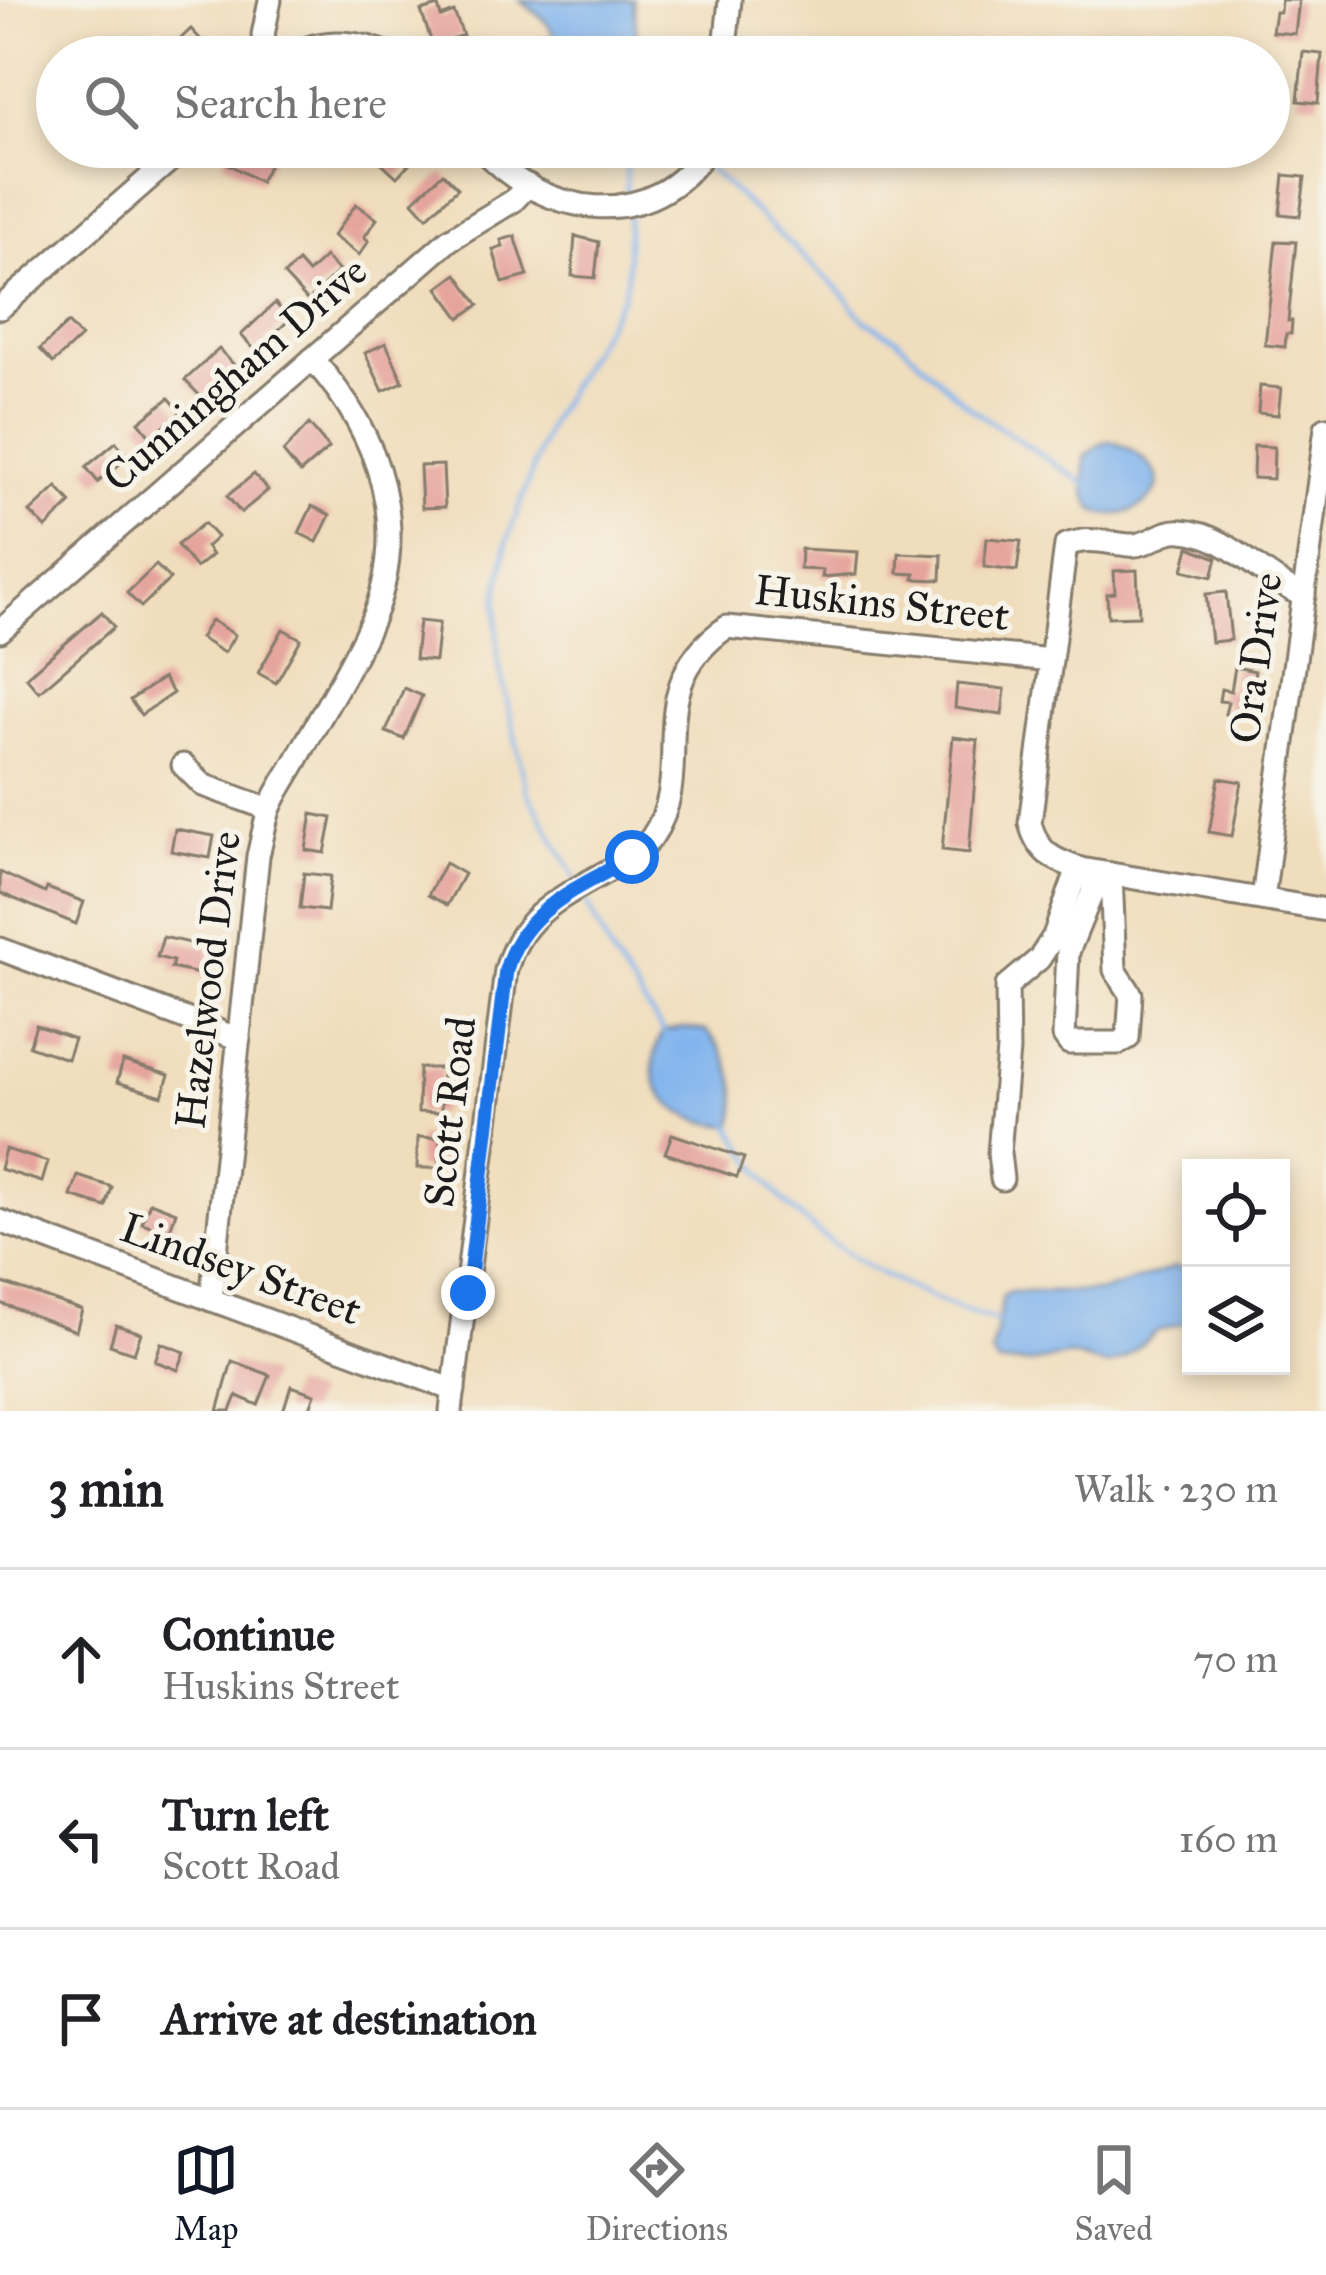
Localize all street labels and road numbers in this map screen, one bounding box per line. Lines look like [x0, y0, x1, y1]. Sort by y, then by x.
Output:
street label: Cunningham Drive [92, 245, 378, 503]
street label: Huskins Street [752, 564, 1012, 642]
street label: Ora Drive [1218, 569, 1294, 747]
street label: Hazelwood Drive [164, 828, 252, 1132]
street label: Scott Road [413, 1014, 487, 1210]
street label: Lindsey Street [114, 1201, 368, 1337]

